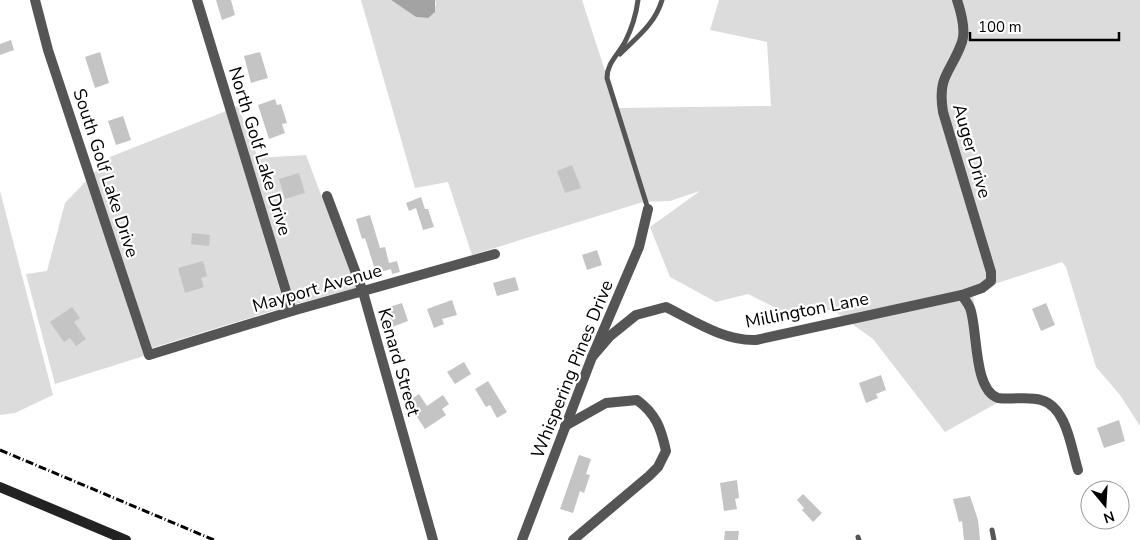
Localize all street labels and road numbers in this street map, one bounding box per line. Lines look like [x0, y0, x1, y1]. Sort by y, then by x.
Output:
street label: North Golf Lake Drive [223, 64, 297, 238]
street label: South Golf Lake Drive [67, 86, 145, 260]
street label: Auger Drive [947, 101, 997, 201]
street label: Mayport Avenue [249, 258, 385, 318]
street label: Whispering Pines Drive [525, 276, 619, 462]
street label: Millington Lane [743, 286, 871, 334]
street label: Kenard Street [372, 305, 426, 419]

